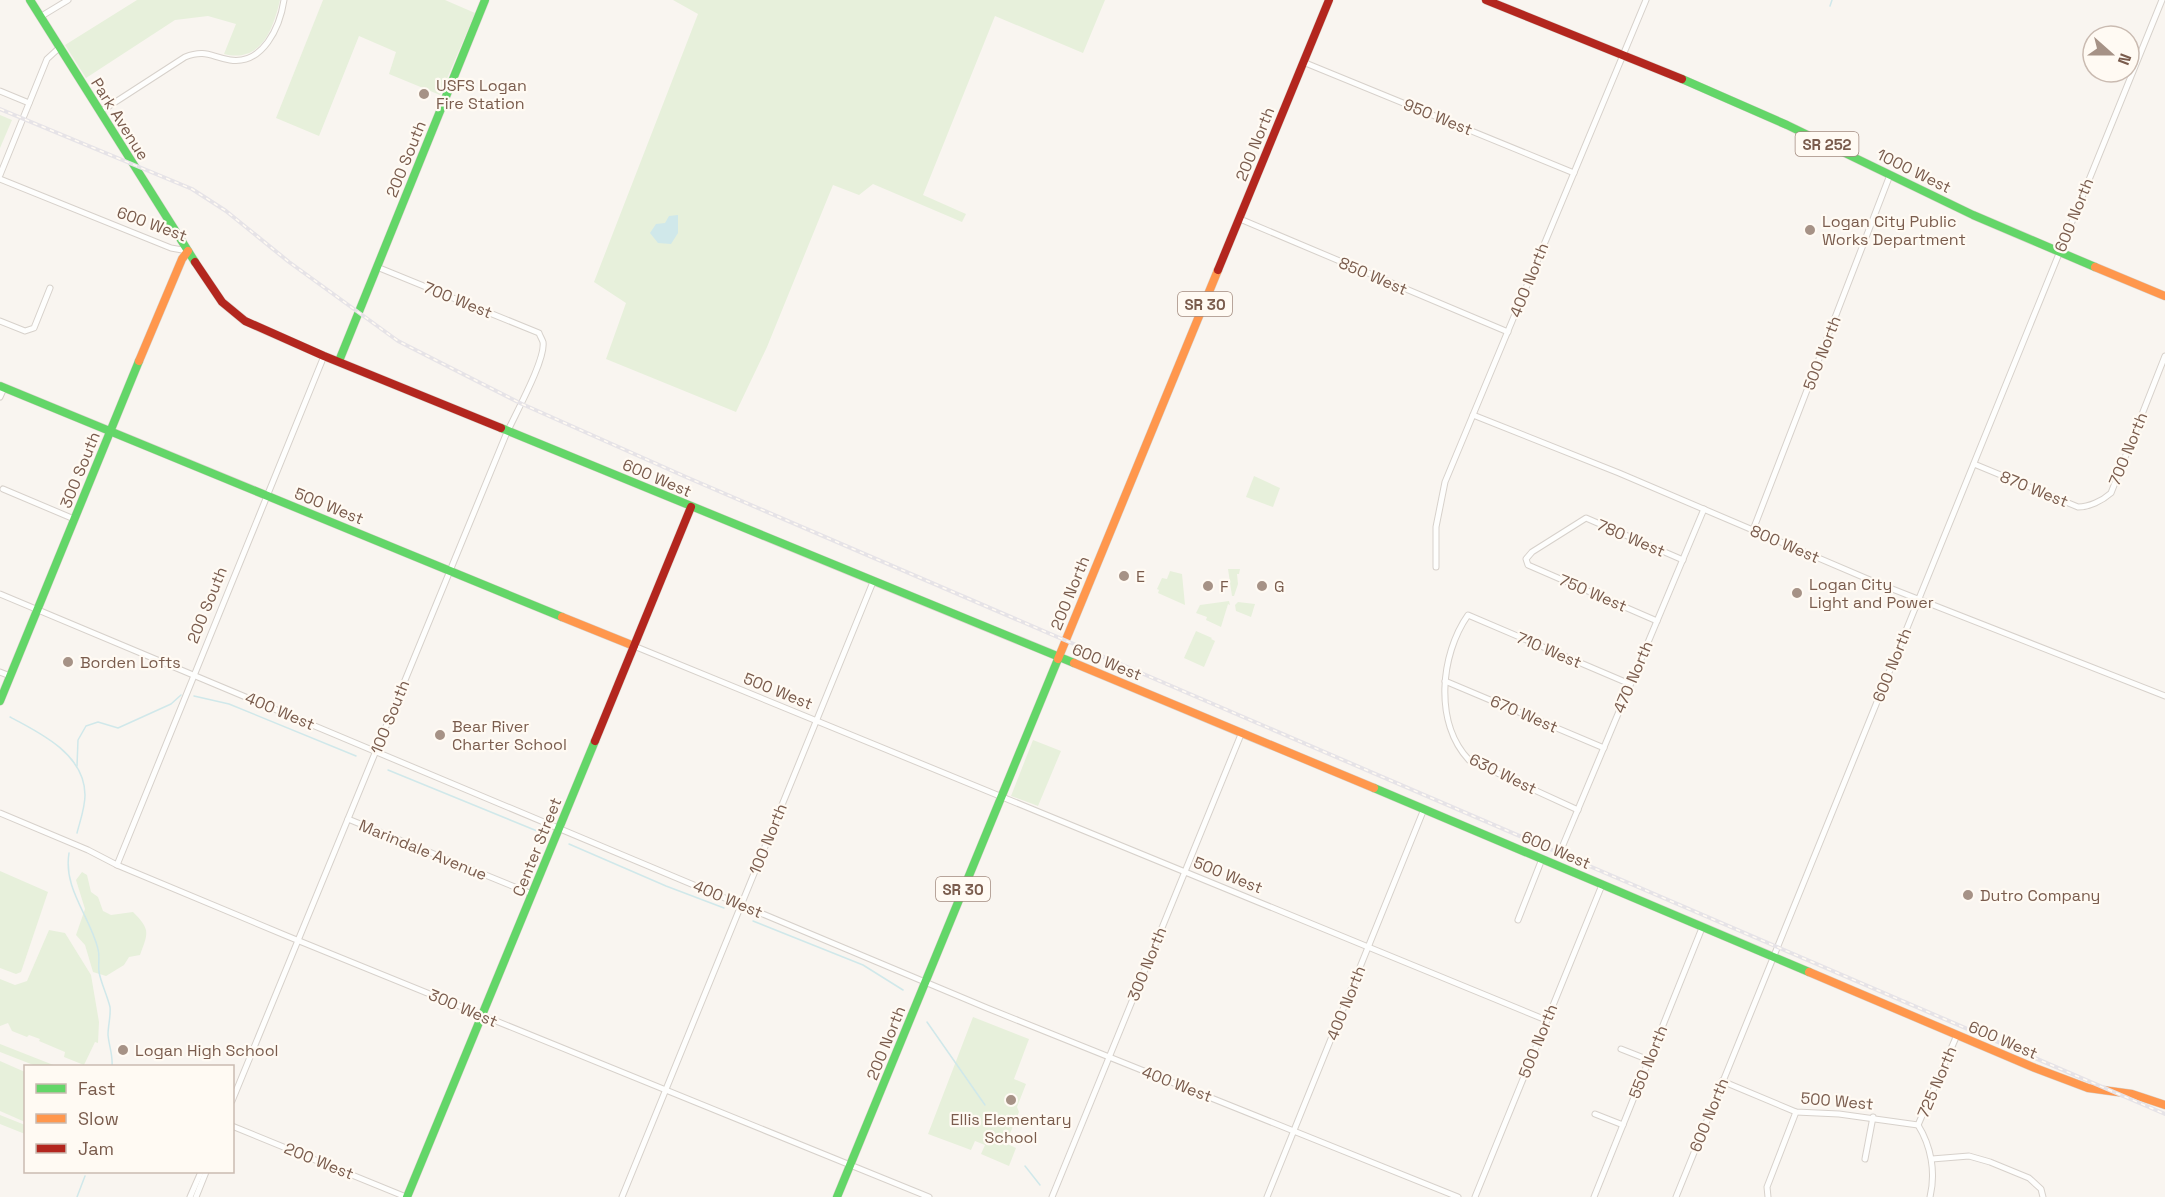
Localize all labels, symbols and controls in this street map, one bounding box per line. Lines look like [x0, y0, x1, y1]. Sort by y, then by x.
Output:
north arrow [2081, 24, 2141, 84]
text: N [2113, 50, 2136, 68]
street label: Park Avenue [86, 74, 154, 164]
place label: USFS Logan Fire Station [436, 75, 527, 114]
marker: USFS Logan Fire Station [417, 87, 431, 101]
street label: 950 West [1400, 94, 1476, 140]
street label: 200 North [1231, 104, 1279, 184]
street label: 200 South [381, 118, 431, 200]
road number: SR 252 [1796, 132, 1858, 156]
street label: 1000 West [1873, 144, 1955, 198]
street label: 600 North [2050, 175, 2098, 255]
street label: 600 West [114, 202, 190, 246]
place label: Logan City Public Works Department [1822, 211, 1966, 250]
marker: Logan City Public Works Department [1803, 223, 1817, 237]
street label: 400 North [1505, 240, 1553, 320]
street label: 850 West [1335, 252, 1411, 300]
street label: 700 West [421, 277, 495, 323]
road number: SR 30 [1178, 292, 1232, 316]
street label: 500 North [1798, 313, 1846, 393]
street label: 700 North [2104, 409, 2152, 489]
street label: 300 South [55, 429, 105, 511]
street label: 600 West [619, 454, 695, 502]
street label: 870 West [1997, 466, 2071, 512]
street label: 500 West [291, 483, 367, 529]
street label: 780 West [1594, 514, 1668, 562]
street label: 800 West [1747, 520, 1823, 568]
street label: 200 North [1046, 553, 1094, 633]
street label: 200 South [182, 564, 232, 646]
place label: E [1136, 566, 1145, 587]
marker: E [1117, 569, 1131, 583]
street label: 750 West [1556, 569, 1630, 617]
place label: Logan City Light and Power [1809, 574, 1934, 613]
place label: F [1220, 576, 1229, 597]
place label: G [1274, 576, 1285, 597]
marker: F [1201, 579, 1215, 593]
marker: G [1255, 579, 1269, 593]
marker: Logan City Light and Power [1790, 586, 1804, 600]
street label: 600 North [1868, 625, 1916, 705]
street label: 710 West [1513, 627, 1585, 673]
street label: 470 North [1608, 638, 1658, 716]
street label: 600 West [1069, 639, 1145, 685]
place label: Borden Lofts [80, 652, 181, 673]
marker: Borden Lofts [61, 655, 75, 669]
street label: 500 West [740, 668, 816, 714]
street label: 100 South [366, 677, 414, 757]
street label: 400 West [242, 687, 318, 735]
street label: 670 West [1487, 690, 1561, 738]
place label: Bear River Charter School [452, 716, 567, 755]
marker: Bear River Charter School [433, 728, 447, 742]
street label: 630 West [1466, 749, 1540, 799]
street label: Center Street [508, 794, 566, 900]
street label: 100 North [744, 800, 792, 878]
street label: Marindale Avenue [356, 815, 490, 885]
street label: 600 West [1518, 826, 1594, 874]
street label: 500 West [1190, 852, 1266, 898]
street label: 400 West [690, 875, 766, 923]
road number: SR 30 [936, 877, 990, 901]
place label: Dutro Company [1980, 885, 2100, 906]
marker: Dutro Company [1961, 888, 1975, 902]
street label: 300 North [1123, 924, 1171, 1004]
street label: 400 North [1322, 963, 1370, 1043]
street label: 300 West [425, 984, 501, 1032]
street label: 500 North [1514, 1001, 1562, 1081]
street label: 200 North [862, 1003, 910, 1083]
street label: 600 West [1965, 1016, 2041, 1064]
street label: 550 North [1624, 1022, 1672, 1102]
place label: Logan High School [135, 1040, 278, 1061]
marker: Logan High School [116, 1043, 130, 1057]
street label: 725 North [1912, 1043, 1962, 1121]
street label: 400 West [1139, 1061, 1215, 1107]
legend [24, 1065, 234, 1173]
street label: 600 North [1685, 1075, 1733, 1155]
text: Fast [78, 1077, 115, 1100]
street label: 500 West [1800, 1087, 1874, 1115]
marker: Ellis Elementary School [1004, 1093, 1018, 1107]
text: Slow [78, 1107, 119, 1130]
place label: Ellis Elementary School [951, 1109, 1071, 1148]
text: Jam [78, 1137, 114, 1160]
street label: 200 West [281, 1138, 357, 1184]

